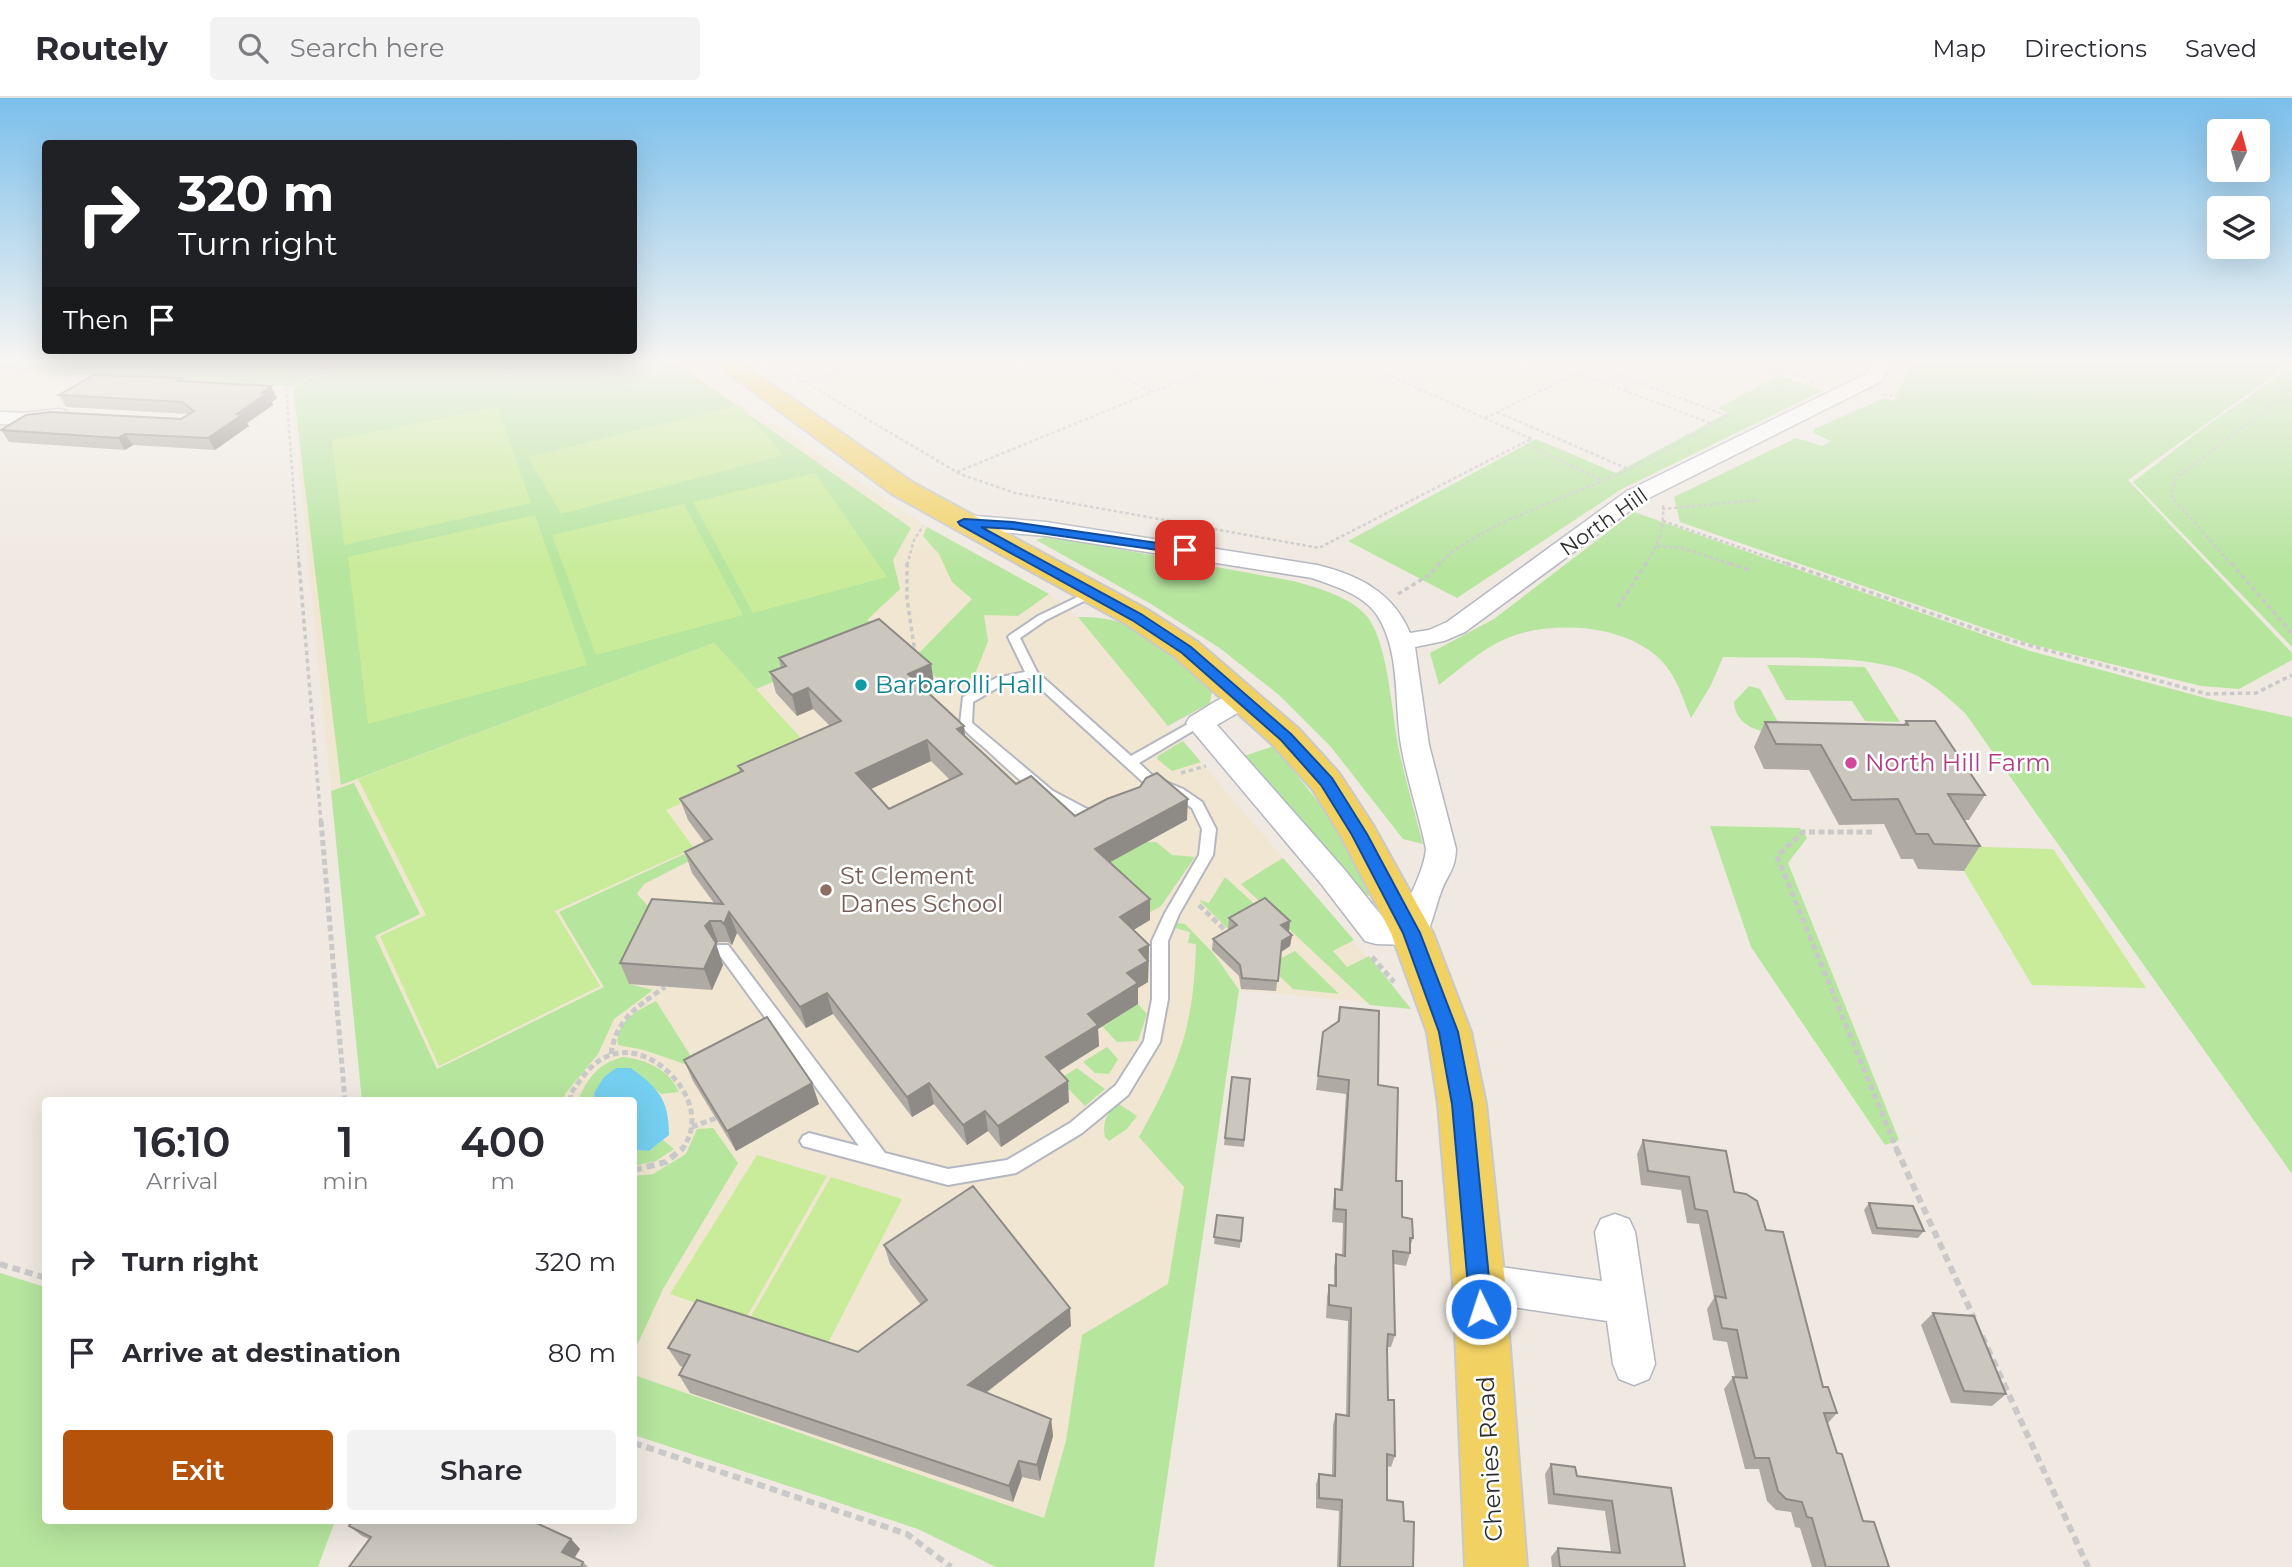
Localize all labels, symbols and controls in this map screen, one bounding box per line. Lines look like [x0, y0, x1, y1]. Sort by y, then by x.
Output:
search box [210, 17, 700, 80]
text: Routely [35, 28, 168, 68]
icon: search [234, 29, 272, 67]
text: Search here [290, 32, 445, 64]
text: Map [1933, 34, 1986, 63]
text: Directions [2024, 34, 2147, 63]
text: Saved [2185, 34, 2257, 63]
north arrow [2207, 119, 2270, 182]
map controls [2207, 119, 2270, 259]
text: 320 m [178, 164, 334, 223]
icon: right [63, 168, 154, 259]
button: layers [2207, 196, 2270, 259]
text: Turn right [178, 224, 338, 263]
icon: arrive [143, 301, 181, 339]
text: Then [63, 304, 129, 336]
street label: North Hill [1555, 482, 1652, 561]
pin [1155, 520, 1215, 580]
icon: arrive [1166, 531, 1204, 569]
place label: Barbarolli Hall [875, 670, 1044, 699]
marker: Barbarolli Hall [853, 677, 869, 693]
place label: North Hill Farm [1865, 748, 2051, 777]
marker: North Hill Farm [1843, 755, 1859, 771]
place label: St Clement Danes School [840, 861, 1004, 918]
marker: St Clement Danes School [818, 882, 834, 898]
text: 16:10 [134, 1116, 231, 1168]
text: 1 [337, 1116, 353, 1168]
text: 400 [460, 1116, 545, 1168]
text: Arrival [146, 1167, 218, 1195]
text: min [322, 1167, 368, 1195]
text: m [491, 1167, 515, 1195]
icon: right [63, 1243, 101, 1281]
text: Turn right [122, 1246, 258, 1278]
text: 320 m [535, 1246, 616, 1278]
position arrow [1444, 1272, 1518, 1346]
icon: arrive [63, 1334, 101, 1372]
text: Arrive at destination [122, 1337, 401, 1369]
text: 80 m [548, 1337, 616, 1369]
street label: Chenies Road [1471, 1376, 1508, 1543]
button: Exit [63, 1430, 333, 1510]
button: Share [347, 1430, 616, 1510]

